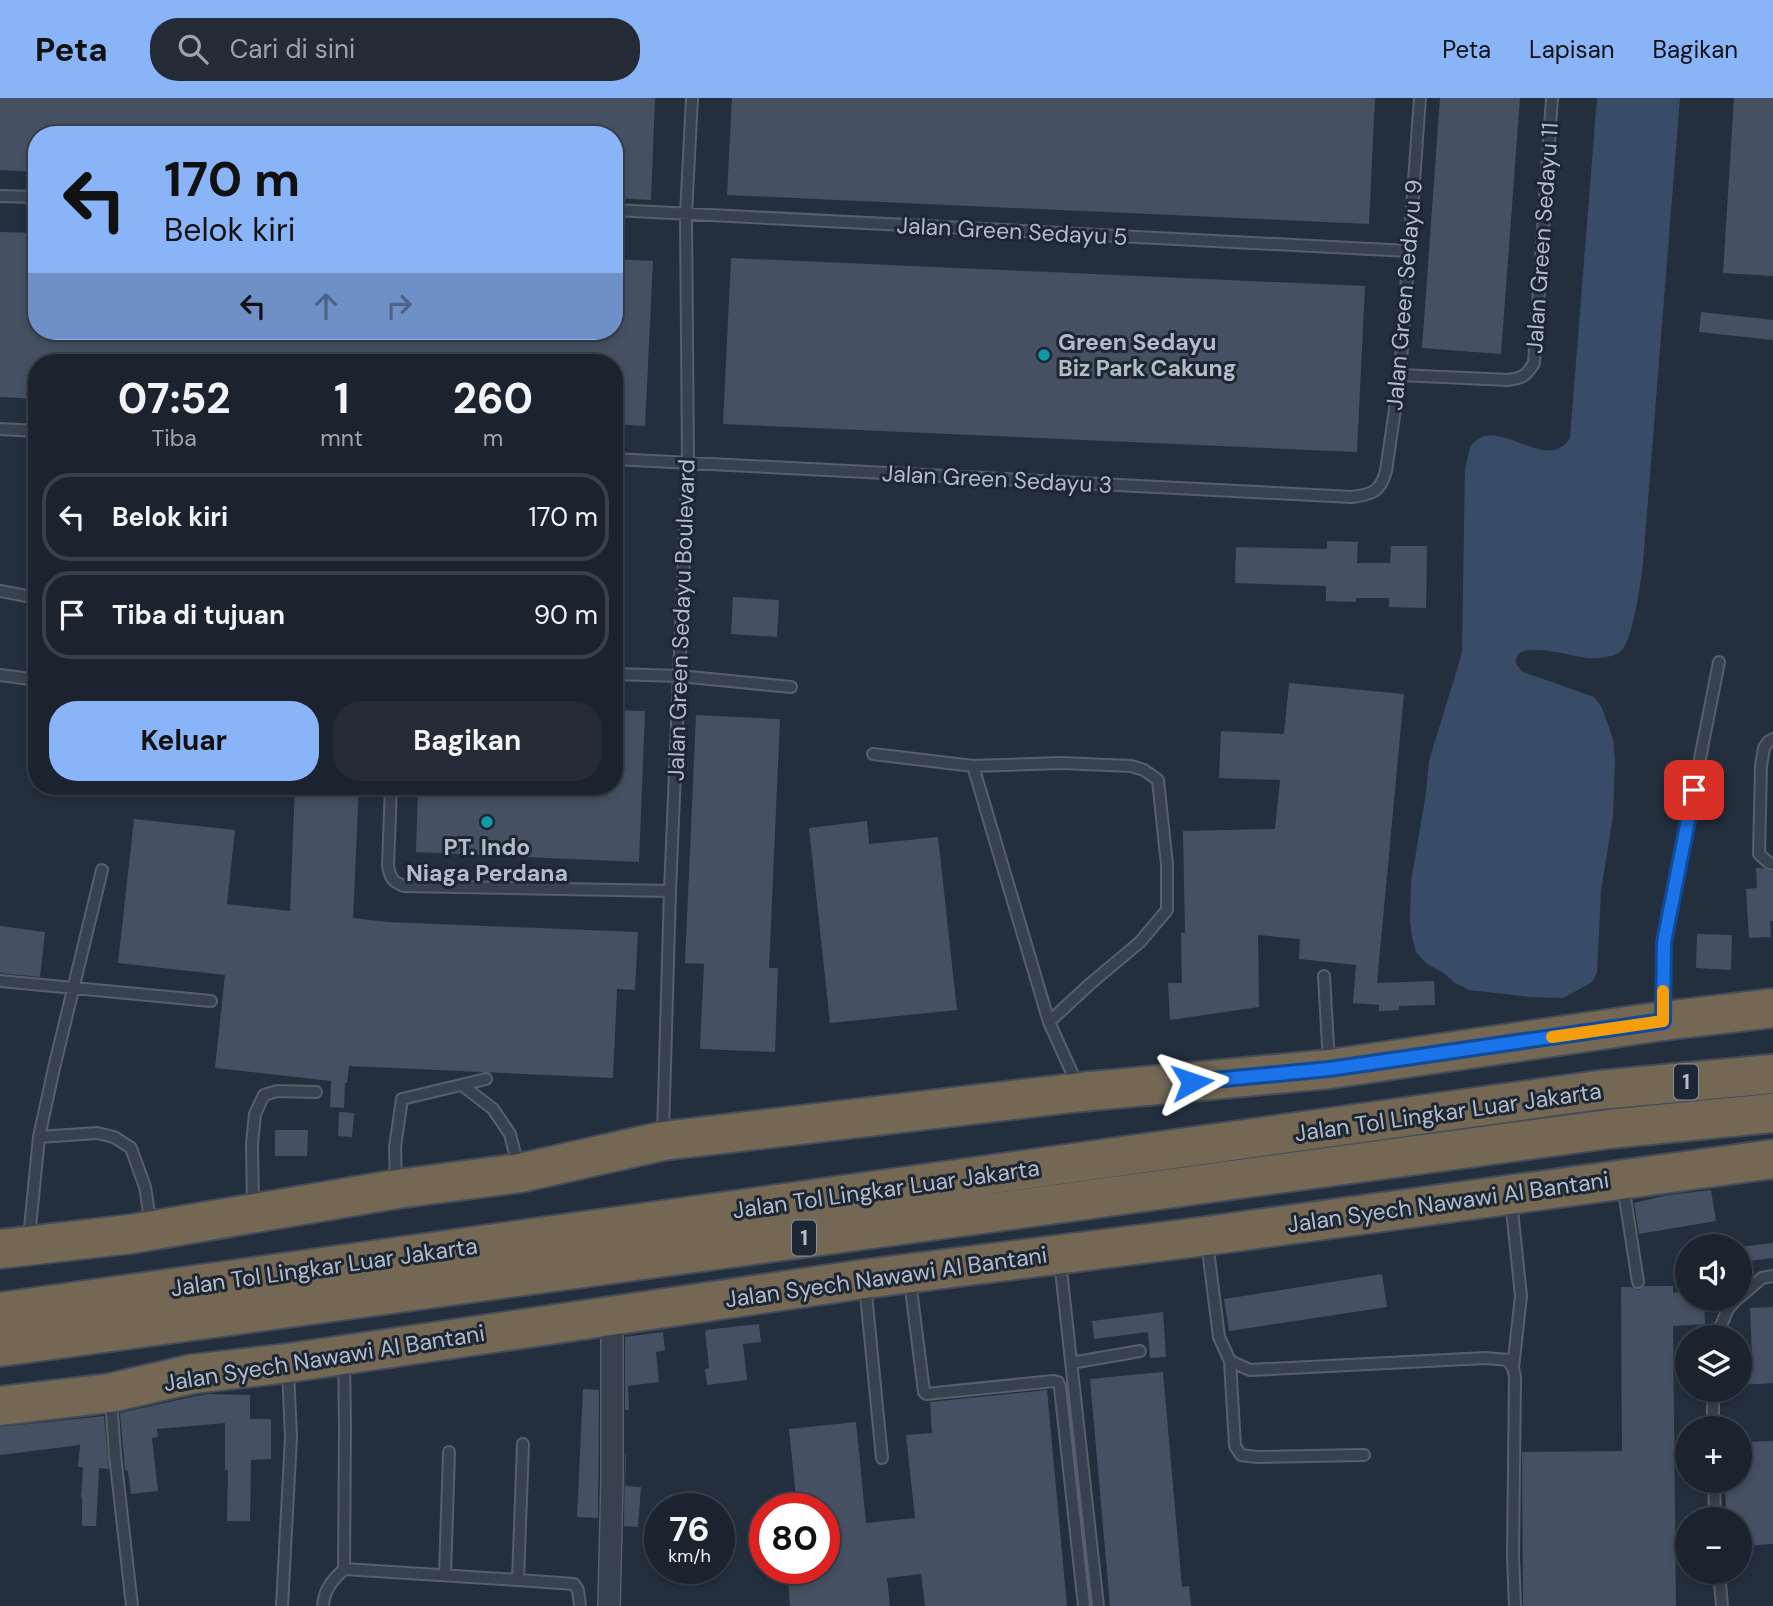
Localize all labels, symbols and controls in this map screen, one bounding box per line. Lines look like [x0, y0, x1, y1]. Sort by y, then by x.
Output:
search box [150, 18, 640, 81]
text: Peta [35, 28, 108, 71]
icon: search [174, 30, 212, 68]
text: Cari di sini [230, 32, 355, 66]
text: Peta [1442, 34, 1491, 65]
text: Lapisan [1529, 34, 1614, 65]
text: Bagikan [1652, 34, 1738, 65]
street label: Jalan Green Sedayu 11 [1519, 122, 1565, 354]
text: 170 m [164, 147, 300, 211]
icon: left [49, 154, 140, 245]
street label: Jalan Green Sedayu 9 [1379, 178, 1429, 412]
text: Belok kiri [164, 209, 296, 251]
street label: Jalan Green Sedayu 5 [896, 210, 1128, 252]
icon: left [234, 287, 272, 325]
icon: ahead [307, 287, 345, 325]
icon: right [380, 287, 418, 325]
place label: Green Sedayu Biz Park Cakung [1058, 327, 1236, 383]
marker: Green Sedayu Biz Park Cakung [1036, 347, 1052, 363]
text: 07:52 [118, 371, 230, 426]
text: 1 [334, 371, 349, 426]
text: 260 [453, 371, 533, 426]
text: Tiba [151, 423, 197, 453]
text: mnt [320, 423, 363, 453]
text: m [483, 423, 503, 453]
street label: Jalan Green Sedayu 3 [881, 458, 1113, 500]
street label: Jalan Green Sedayu Boulevard [660, 459, 702, 781]
icon: left [53, 498, 91, 536]
text: Belok kiri [112, 500, 228, 534]
text: 170 m [529, 500, 598, 534]
icon: arrive [53, 596, 91, 634]
text: Tiba di tujuan [112, 598, 285, 632]
text: 90 m [534, 598, 598, 632]
button: Keluar [49, 701, 319, 781]
button: Bagikan [333, 701, 602, 781]
pin [1664, 760, 1724, 820]
icon: arrive [1675, 771, 1713, 809]
marker: PT. Indo Niaga Perdana [479, 814, 495, 830]
place label: PT. Indo Niaga Perdana [406, 832, 568, 888]
position arrow [1155, 1045, 1229, 1119]
road number: 1 [1674, 1065, 1698, 1100]
street label: Jalan Tol Lingkar Luar Jakarta [1293, 1076, 1603, 1148]
street label: Jalan Tol Lingkar Luar Jakarta [731, 1153, 1041, 1225]
street label: Jalan Syech Nawawi Al Bantani [1285, 1165, 1611, 1239]
road number: 1 [792, 1220, 816, 1256]
street label: Jalan Tol Lingkar Luar Jakarta [169, 1231, 479, 1303]
map controls [1675, 1234, 1752, 1584]
button: sound [1675, 1234, 1752, 1311]
street label: Jalan Syech Nawawi Al Bantani [723, 1240, 1049, 1314]
street label: Jalan Syech Nawawi Al Bantani [161, 1318, 487, 1398]
button: layers [1675, 1325, 1752, 1402]
button: + [1675, 1416, 1752, 1493]
speed limit sign: 80 [749, 1493, 840, 1584]
text: 76 [669, 1506, 710, 1552]
button: − [1675, 1507, 1752, 1584]
text: km/h [668, 1544, 711, 1568]

